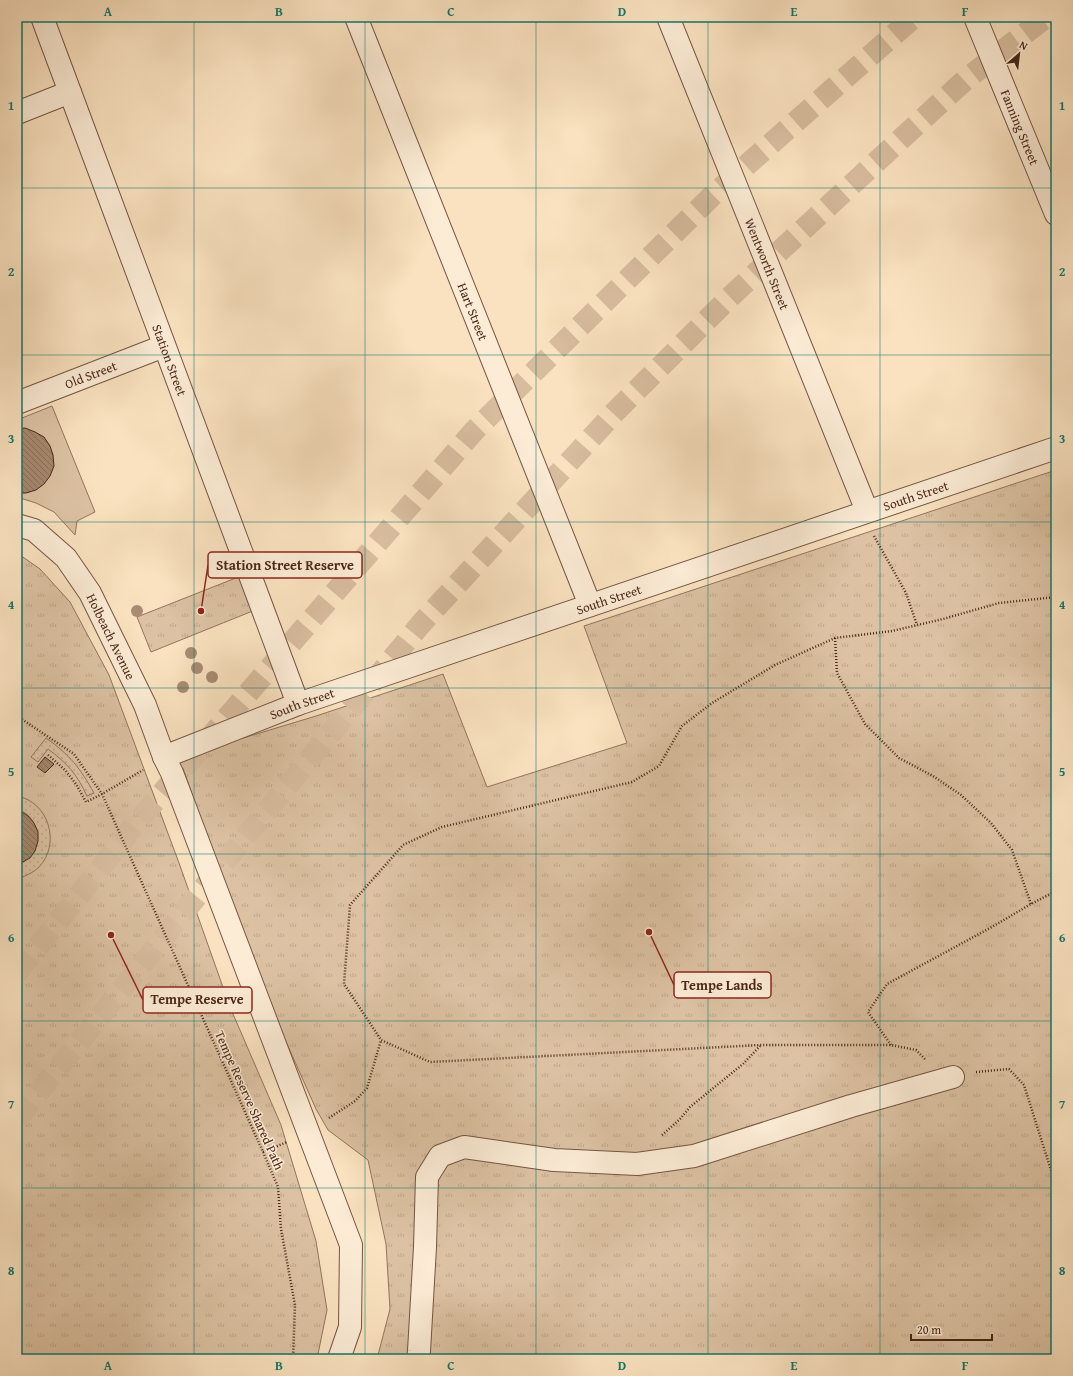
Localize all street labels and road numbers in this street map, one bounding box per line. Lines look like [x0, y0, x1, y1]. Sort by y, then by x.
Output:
street label: Fanning Street [996, 87, 1044, 168]
street label: Wentworth Street [740, 215, 794, 313]
street label: Hart Street [453, 280, 493, 344]
street label: Station Street [147, 322, 191, 399]
street label: Old Street [62, 356, 120, 394]
street label: South Street [881, 476, 951, 516]
street label: South Street [574, 580, 644, 619]
street label: Holbeach Avenue [82, 590, 140, 683]
street label: South Street [267, 683, 337, 724]
street label: Tempe Reserve Shared Path [210, 1028, 289, 1174]

